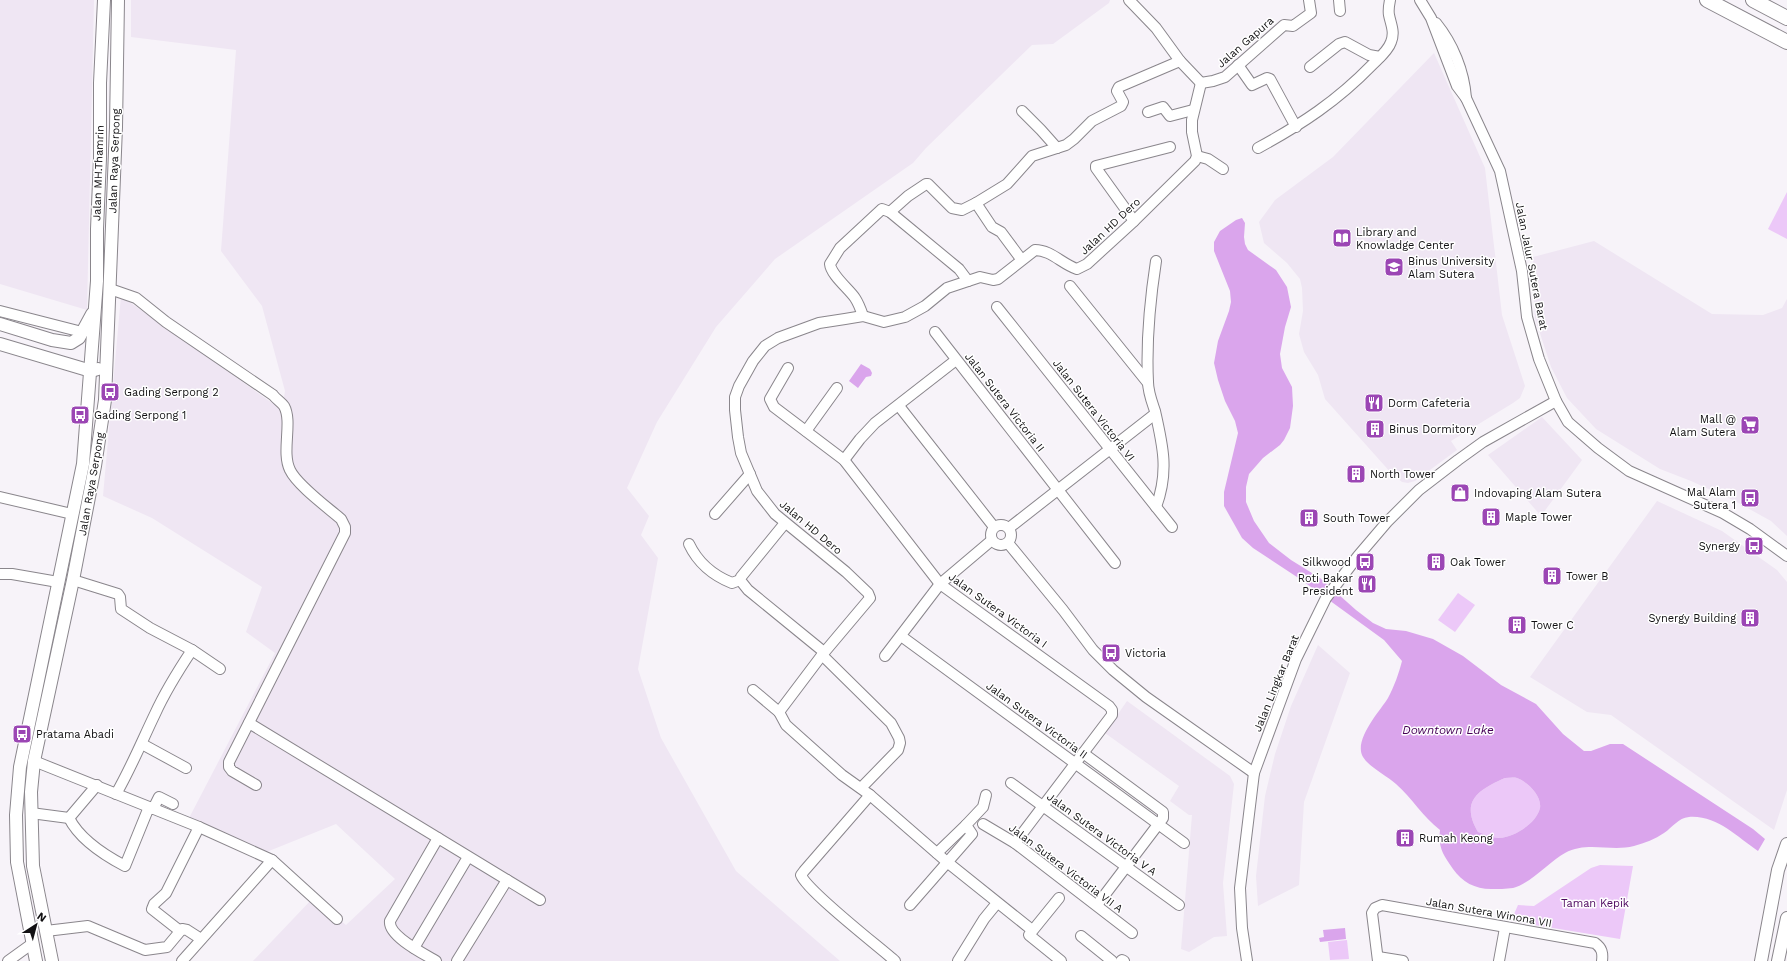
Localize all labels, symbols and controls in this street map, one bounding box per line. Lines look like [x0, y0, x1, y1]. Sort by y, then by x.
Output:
street label: Jalan Gapura [1214, 14, 1276, 71]
street label: Jalan Raya Serpong [106, 108, 123, 214]
street label: Jalan MH.Thamrin [90, 125, 107, 221]
street label: Jalan HD Dero [1078, 195, 1143, 257]
street label: Jalan Jalur Sutera Barat [1513, 201, 1550, 331]
place label: Library and Knowladge Center [1356, 226, 1455, 252]
library icon: Library and Knowladge Center [1331, 227, 1353, 249]
place label: Binus University Alam Sutera [1408, 255, 1494, 281]
school or university icon: Binus University Alam Sutera [1383, 256, 1405, 278]
street label: Jalan Sutera Victoria II [962, 350, 1047, 454]
street label: Jalan Sutera Victoria VI [1050, 357, 1137, 464]
bus stop icon: Gading Serpong 2 [99, 381, 121, 403]
place label: Gading Serpong 2 [124, 386, 219, 399]
restaurant icon: Dorm Cafeteria [1363, 392, 1385, 414]
place label: Dorm Cafeteria [1388, 397, 1470, 410]
bus stop icon: Gading Serpong 1 [69, 404, 91, 426]
place label: Gading Serpong 1 [94, 409, 186, 422]
place label: Mall @ Alam Sutera [1670, 413, 1736, 439]
supermarket icon: Mall @ Alam Sutera [1739, 414, 1761, 436]
building icon: Binus Dormitory [1364, 418, 1386, 440]
place label: Binus Dormitory [1389, 423, 1476, 436]
street label: Jalan Raya Serpong [76, 431, 107, 537]
building icon: North Tower [1345, 463, 1367, 485]
place label: North Tower [1370, 468, 1436, 481]
shop icon: Indovaping Alam Sutera [1449, 482, 1471, 504]
place label: Mal Alam Sutera 1 [1687, 486, 1736, 512]
place label: Indovaping Alam Sutera [1474, 487, 1602, 500]
bus stop icon: Mal Alam Sutera 1 [1739, 487, 1761, 509]
street label: Jalan HD Dero [777, 498, 844, 557]
building icon: Maple Tower [1480, 506, 1502, 528]
building icon: South Tower [1298, 507, 1320, 529]
place label: Maple Tower [1505, 511, 1573, 524]
place label: South Tower [1323, 512, 1391, 525]
bus stop icon: Synergy [1743, 535, 1765, 557]
place label: Synergy [1699, 540, 1740, 553]
bus stop icon: Silkwood [1354, 551, 1376, 573]
building icon: Oak Tower [1425, 551, 1447, 573]
place label: Silkwood [1302, 556, 1351, 569]
place label: Oak Tower [1450, 556, 1506, 569]
building icon: Tower B [1541, 565, 1563, 587]
street label: Jalan Sutera Victoria I [946, 570, 1050, 651]
place label: Tower B [1566, 570, 1608, 583]
place label: Roti Bakar President [1298, 572, 1354, 598]
restaurant icon: Roti Bakar President [1356, 573, 1378, 595]
building icon: Synergy Building [1739, 607, 1761, 629]
place label: Synergy Building [1648, 612, 1736, 625]
building icon: Tower C [1506, 614, 1528, 636]
place label: Tower C [1531, 619, 1574, 632]
street label: Jalan Lingkar Barat [1251, 633, 1302, 734]
bus stop icon: Victoria [1100, 642, 1122, 664]
place label: Victoria [1125, 647, 1166, 660]
street label: Jalan Sutera Victoria II [984, 679, 1090, 761]
bus stop icon: Pratama Abadi [11, 723, 33, 745]
water label: Downtown Lake [1402, 723, 1494, 737]
place label: Pratama Abadi [36, 728, 114, 741]
street label: Jalan Sutera Victoria V A [1044, 790, 1159, 879]
street label: Jalan Sutera Victoria VII A [1006, 821, 1125, 915]
building icon: Rumah Keong [1394, 827, 1416, 849]
place label: Rumah Keong [1419, 832, 1493, 845]
street label: Jalan Sutera Winona VII [1425, 895, 1553, 930]
park label: Taman Kepik [1561, 897, 1629, 910]
north arrow [16, 905, 56, 945]
text: N [34, 910, 49, 925]

